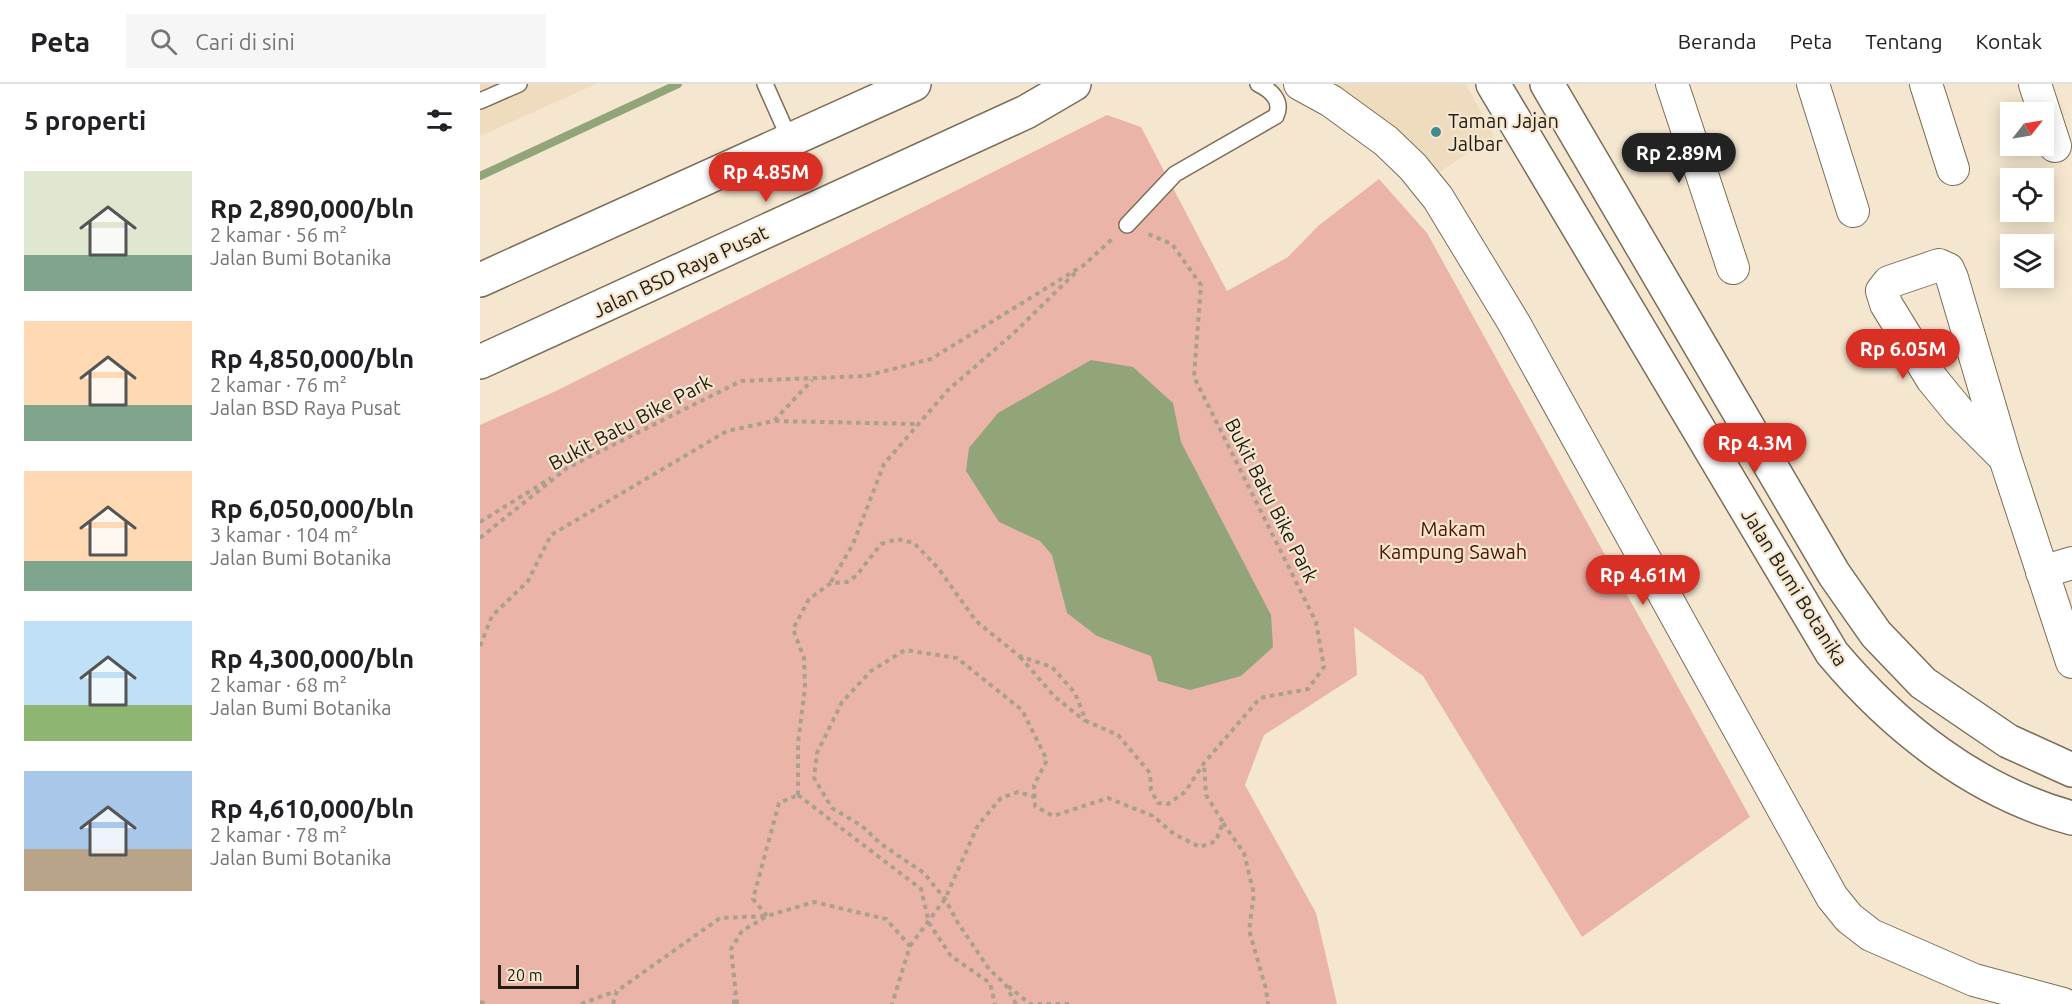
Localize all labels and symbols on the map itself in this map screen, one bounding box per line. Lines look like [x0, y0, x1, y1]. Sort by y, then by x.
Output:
north arrow [2000, 102, 2054, 156]
place label: Taman Jajan Jalbar [1448, 109, 1559, 155]
marker: Taman Jajan Jalbar [1429, 125, 1443, 139]
pin: Rp 2.89M [1617, 133, 1741, 184]
pin: Rp 4.85M [704, 152, 828, 203]
street label: Jalan BSD Raya Pusat [589, 220, 772, 322]
pin: Rp 6.05M [1841, 329, 1965, 380]
street label: Bukit Batu Bike Park [545, 369, 715, 475]
street label: Bukit Batu Bike Park [1221, 414, 1323, 586]
pin: Rp 4.3M [1700, 423, 1810, 474]
street label: Jalan Bumi Botanika [1737, 504, 1853, 670]
park label: Makam Kampung Sawah [1379, 517, 1527, 563]
pin: Rp 4.61M [1581, 555, 1705, 606]
scale bar [498, 962, 579, 990]

